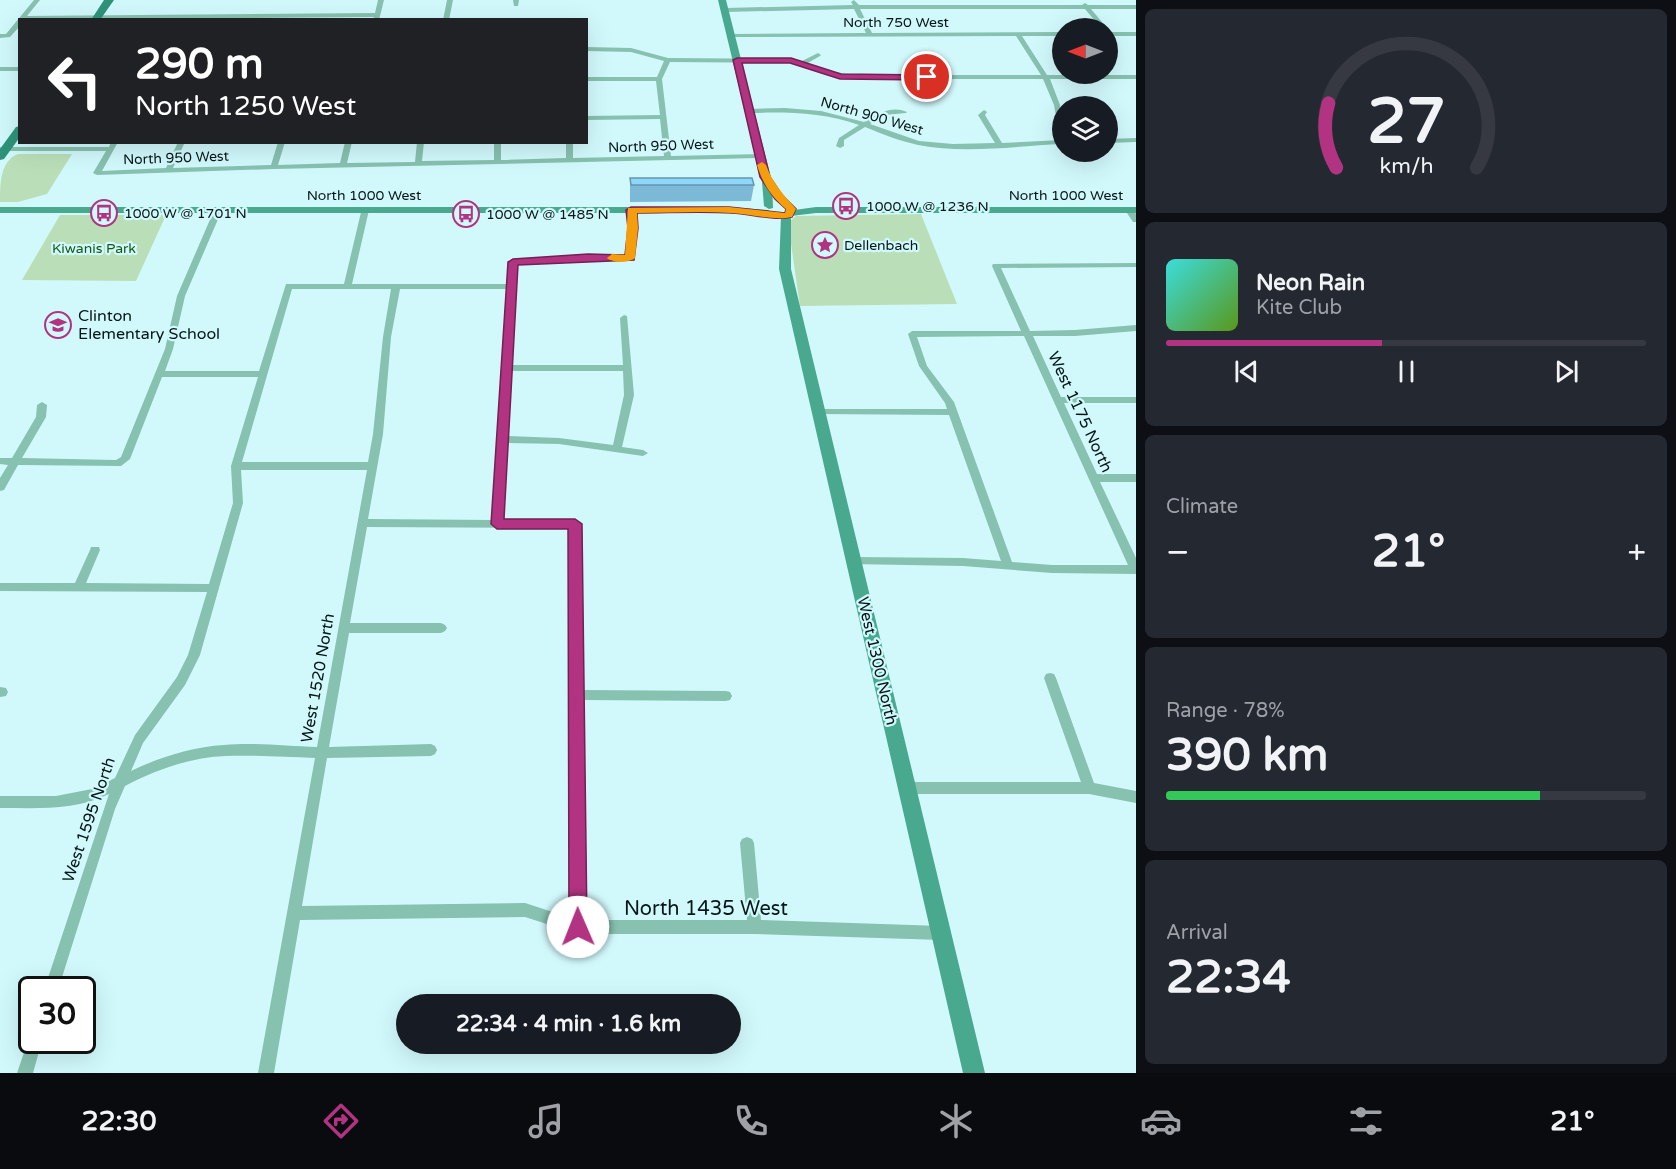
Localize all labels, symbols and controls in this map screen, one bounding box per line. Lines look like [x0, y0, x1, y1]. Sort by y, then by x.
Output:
street label: North 750 West [843, 14, 950, 31]
north arrow [1052, 18, 1118, 84]
map controls [1052, 18, 1118, 162]
text: 290 m [135, 39, 264, 90]
icon: left [36, 42, 114, 120]
pin [901, 51, 952, 102]
icon: arrive [910, 60, 943, 93]
text: 27 [1367, 85, 1445, 160]
text: North 1250 West [135, 90, 356, 123]
street label: North 900 West [819, 93, 926, 139]
button: layers [1052, 96, 1118, 162]
street label: North 950 West [608, 136, 715, 156]
street label: North 950 West [123, 148, 230, 168]
text: km/h [1379, 153, 1433, 179]
street label: North 1000 West [307, 187, 422, 204]
street label: North 1000 West [1009, 187, 1124, 204]
bus stop icon: 1000 W @ 1236 N [831, 191, 861, 221]
bus stop icon: 1000 W @ 1701 N [89, 198, 119, 228]
place label: 1000 W @ 1236 N [866, 198, 989, 215]
bus stop icon: 1000 W @ 1485 N [451, 199, 481, 229]
place label: 1000 W @ 1701 N [124, 205, 247, 222]
place label: 1000 W @ 1485 N [486, 206, 609, 223]
place icon: Dellenbach [810, 230, 840, 260]
place label: Dellenbach [844, 237, 918, 254]
park label: Kiwanis Park [52, 240, 136, 257]
text: Neon Rain [1256, 270, 1365, 296]
text: Kite Club [1256, 296, 1342, 320]
place label: Clinton Elementary School [78, 306, 220, 344]
school or university icon: Clinton Elementary School [43, 310, 73, 340]
street label: West 1175 North [1043, 348, 1117, 476]
icon: previous [1230, 355, 1263, 388]
icon: pause [1390, 355, 1423, 388]
icon: next [1550, 355, 1583, 388]
text: Climate [1166, 495, 1238, 519]
text: 21° [1372, 525, 1445, 579]
text: − [1166, 533, 1190, 572]
text: + [1627, 533, 1646, 572]
street label: West 1300 North [853, 595, 901, 727]
street label: West 1520 North [297, 612, 339, 744]
text: Range · 78% [1166, 699, 1285, 723]
text: 390 km [1166, 729, 1328, 783]
street label: West 1595 North [58, 755, 120, 885]
position arrow [546, 895, 610, 959]
street label: North 1435 West [624, 897, 788, 921]
text: Arrival [1166, 921, 1228, 945]
text: 22:34 [1166, 951, 1291, 1005]
speed limit sign: 30 [18, 976, 96, 1054]
text: 22:34 · 4 min · 1.6 km [456, 1011, 681, 1037]
icon: directions [320, 1100, 362, 1142]
icon: music [525, 1100, 567, 1142]
icon: phone [730, 1100, 772, 1142]
icon: climate [935, 1100, 977, 1142]
icon: car [1140, 1100, 1182, 1142]
icon: filters [1345, 1100, 1387, 1142]
text: 22:30 [82, 1105, 156, 1138]
text: 21° [1550, 1105, 1594, 1138]

